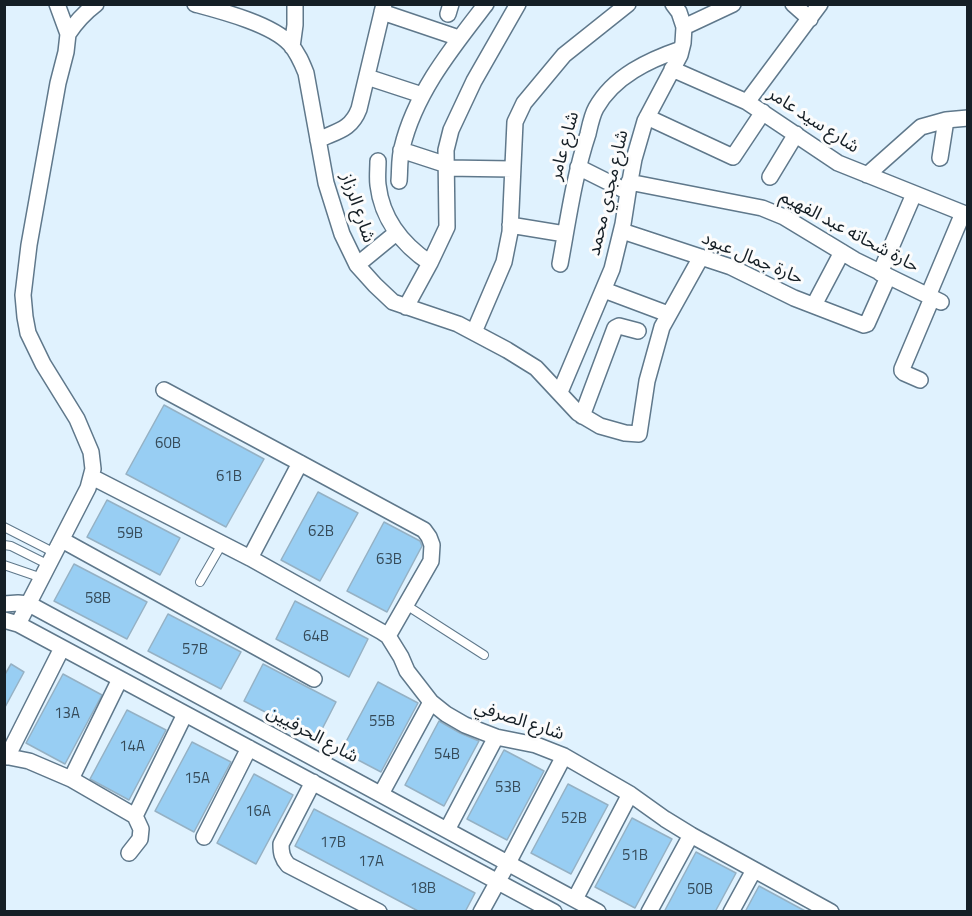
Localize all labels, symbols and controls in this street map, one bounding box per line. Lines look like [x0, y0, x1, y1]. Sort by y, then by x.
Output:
street label: شارع سيد عامر [763, 84, 863, 158]
street label: شارع عامر [546, 109, 584, 183]
street label: شارع مجدي محمد [584, 128, 634, 258]
street label: شارع الرزاز [335, 170, 379, 246]
street label: حارة شحاته عبد الفهيم [776, 186, 922, 278]
street label: حارة جمال عبود [698, 228, 806, 290]
house number: 60B [155, 435, 181, 453]
house number: 61B [216, 468, 242, 486]
house number: 62B [308, 523, 334, 541]
house number: 59B [117, 525, 143, 543]
house number: 63B [376, 551, 402, 569]
house number: 58B [85, 590, 111, 608]
house number: 64B [303, 628, 329, 646]
house number: 57B [182, 641, 208, 659]
street label: شارع الصرفي [471, 696, 567, 746]
street label: شارع الحرفيين [262, 702, 362, 768]
house number: 13A [54, 705, 80, 723]
house number: 55B [369, 713, 395, 731]
house number: 14A [119, 738, 145, 756]
house number: 54B [434, 746, 460, 764]
house number: 15A [184, 770, 210, 788]
house number: 53B [495, 779, 521, 797]
house number: 16A [245, 803, 271, 821]
house number: 52B [561, 810, 587, 828]
house number: 17B [320, 834, 346, 852]
house number: 51B [622, 847, 648, 865]
house number: 17A [358, 853, 384, 871]
house number: 18B [410, 880, 436, 898]
house number: 50B [687, 881, 713, 899]

